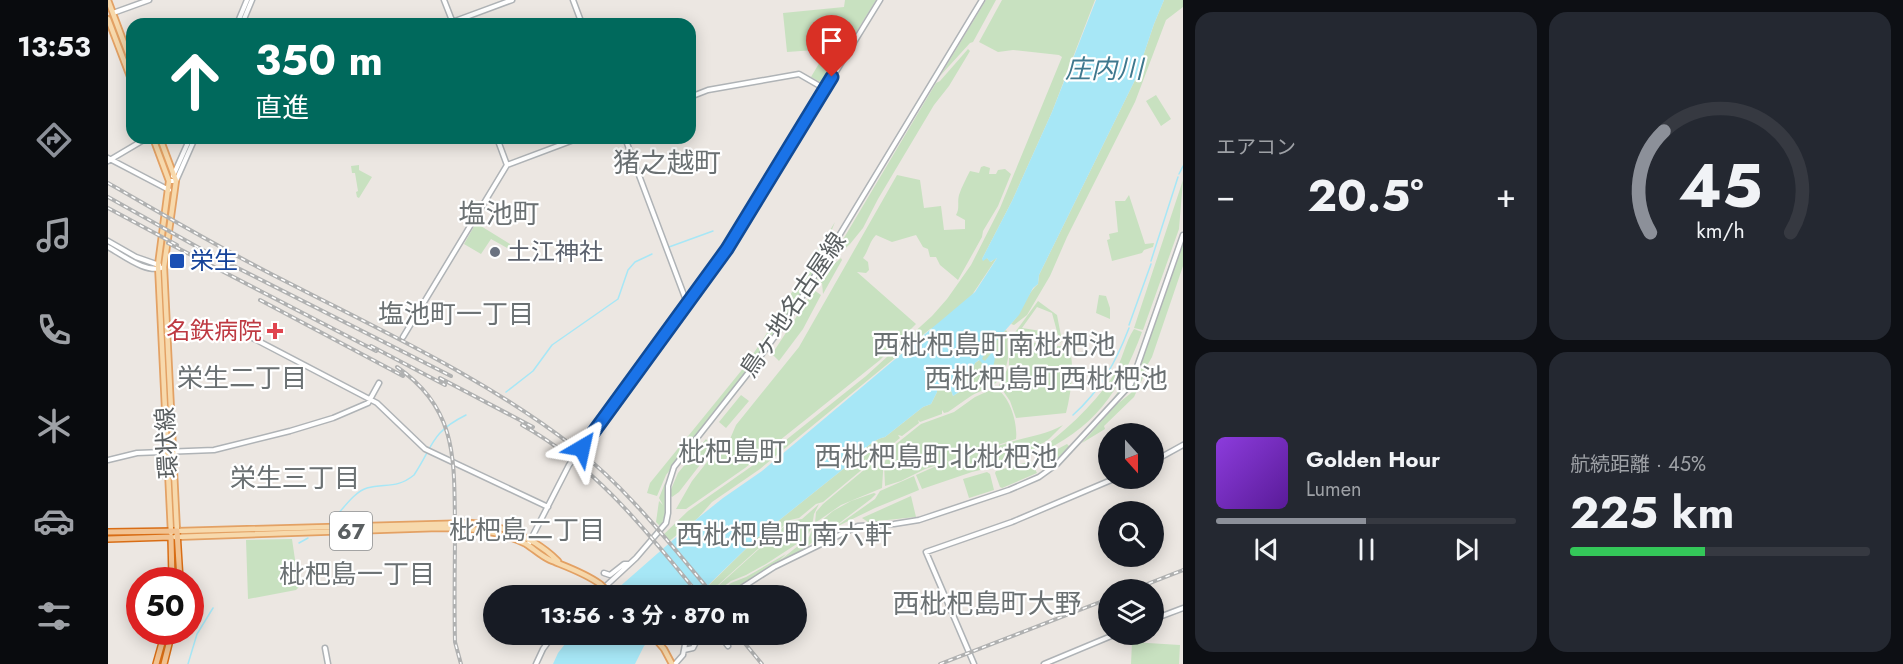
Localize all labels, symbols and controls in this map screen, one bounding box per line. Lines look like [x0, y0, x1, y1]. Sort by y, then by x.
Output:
pin [806, 15, 857, 77]
icon: arrive [815, 24, 848, 57]
text: 13:53 [17, 27, 91, 66]
text: 350 m [255, 30, 383, 91]
icon: ahead [156, 42, 234, 120]
water label: 庄内川 [1065, 50, 1146, 88]
text: 直進 [255, 88, 309, 127]
icon: directions [33, 119, 75, 161]
text: エアコン [1216, 133, 1296, 162]
text: 45 [1678, 140, 1762, 230]
district label: 猪之越町 [613, 143, 721, 182]
text: 20.5° [1307, 163, 1424, 228]
text: − [1216, 172, 1235, 219]
text: + [1496, 172, 1516, 219]
district label: 塩池町 [459, 194, 540, 233]
icon: music [33, 214, 75, 256]
text: km/h [1696, 215, 1744, 246]
street label: 鳥ヶ地名古屋線 [731, 225, 854, 384]
place label: 土江神社 [507, 234, 603, 269]
place label: 栄生 [190, 243, 238, 278]
marker: 土江神社 [488, 245, 502, 259]
marker: 栄生 [168, 252, 186, 270]
district label: 塩池町一丁目 [378, 295, 534, 333]
icon: phone [33, 309, 75, 351]
place label: 名鉄病院 [166, 313, 262, 348]
marker: 名鉄病院 [266, 322, 284, 340]
district label: 西枇杷島町南枇杷池 [873, 325, 1116, 364]
district label: 栄生二丁目 [177, 359, 307, 397]
district label: 西枇杷島町西枇杷池 [925, 359, 1168, 398]
icon: climate [33, 405, 75, 447]
street label: 環状線 [147, 406, 186, 480]
position arrow [550, 416, 614, 480]
north arrow [1098, 423, 1164, 489]
map controls [1098, 423, 1164, 645]
district label: 枇杷島町 [678, 432, 786, 471]
district label: 西枇杷島町北枇杷池 [815, 437, 1058, 476]
text: Golden Hour [1306, 443, 1440, 475]
text: 航続距離 · 45% [1570, 450, 1706, 479]
district label: 栄生三丁目 [230, 459, 360, 497]
text: Lumen [1306, 475, 1362, 504]
text: 225 km [1570, 480, 1734, 545]
icon: car [33, 500, 75, 542]
button: search [1098, 501, 1164, 567]
district label: 枇杷島二丁目 [449, 511, 605, 549]
road number: 67 [330, 512, 372, 550]
district label: 西枇杷島町南六軒 [676, 515, 892, 554]
icon: previous [1250, 533, 1283, 566]
icon: pause [1350, 533, 1383, 566]
icon: next [1450, 533, 1483, 566]
district label: 枇杷島一丁目 [279, 555, 435, 593]
speed limit sign: 50 [126, 567, 204, 645]
button: layers [1098, 579, 1164, 645]
district label: 西枇杷島町大野 [893, 584, 1082, 623]
icon: filters [33, 595, 75, 637]
text: 13:56 · 3 分 · 870 m [540, 599, 750, 631]

